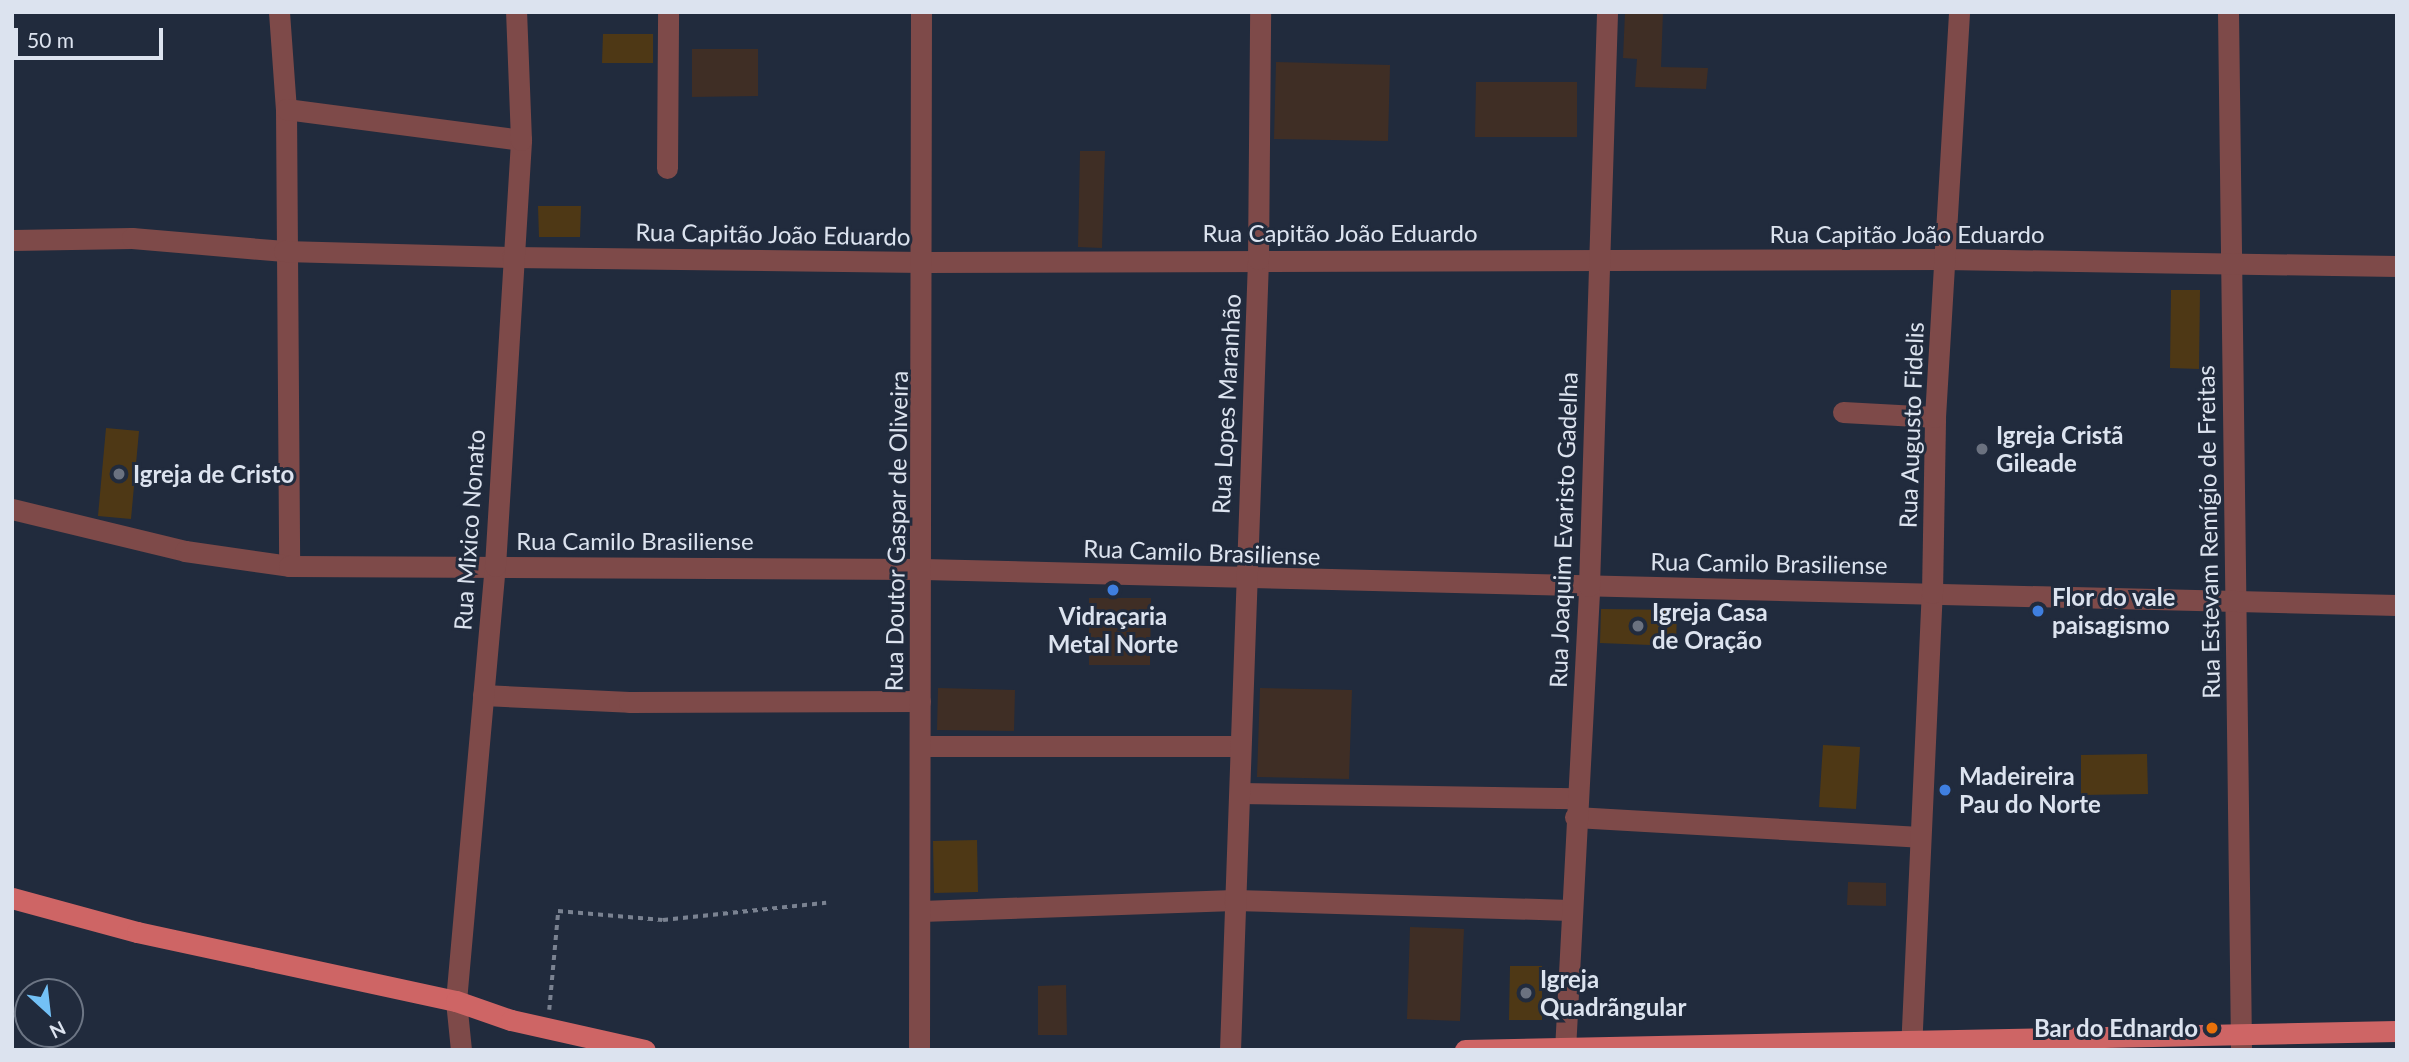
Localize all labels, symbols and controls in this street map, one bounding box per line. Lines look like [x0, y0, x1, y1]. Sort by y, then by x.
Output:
scale bar [18, 14, 166, 58]
text: 50 m [27, 27, 74, 52]
street label: Rua Capitão João Eduardo [635, 217, 911, 251]
street label: Rua Capitão João Eduardo [1202, 219, 1478, 247]
street label: Rua Capitão João Eduardo [1769, 220, 2045, 248]
street label: Rua Lopes Maranhão [1206, 293, 1246, 515]
street label: Rua Augusto Fidelis [1893, 321, 1929, 529]
street label: Rua Estevam Remígio de Freitas [2191, 365, 2225, 699]
street label: Rua Doutor Gaspar de Oliveira [879, 370, 913, 692]
street label: Rua Joaquim Evaristo Gadelha [1543, 371, 1583, 689]
place label: Igreja Cristã Gileade [1996, 421, 2123, 477]
street label: Rua Mixico Nonato [448, 429, 490, 631]
marker: Igreja Cristã Gileade [1974, 441, 1990, 457]
place label: Igreja de Cristo [133, 460, 294, 488]
marker: Igreja de Cristo [111, 466, 127, 482]
street label: Rua Camilo Brasiliense [516, 527, 754, 555]
street label: Rua Camilo Brasiliense [1083, 533, 1321, 571]
street label: Rua Camilo Brasiliense [1650, 547, 1888, 579]
marker: Vidraçaria Metal Norte [1105, 582, 1121, 598]
place label: Flor do vale paisagismo [2052, 583, 2176, 639]
place label: Igreja Casa de Oração [1652, 598, 1768, 654]
place label: Vidraçaria Metal Norte [1048, 602, 1178, 658]
marker: Flor do vale paisagismo [2030, 603, 2046, 619]
marker: Igreja Casa de Oração [1630, 618, 1646, 634]
place label: Madeireira Pau do Norte [1959, 762, 2101, 818]
marker: Madeireira Pau do Norte [1937, 782, 1953, 798]
place label: Igreja Quadrãngular [1540, 965, 1686, 1021]
north arrow [14, 978, 84, 1048]
marker: Igreja Quadrãngular [1518, 985, 1534, 1001]
place label: Bar do Ednardo [2033, 1014, 2198, 1042]
text: N [46, 1017, 70, 1044]
marker: Bar do Ednardo [2204, 1020, 2220, 1036]

